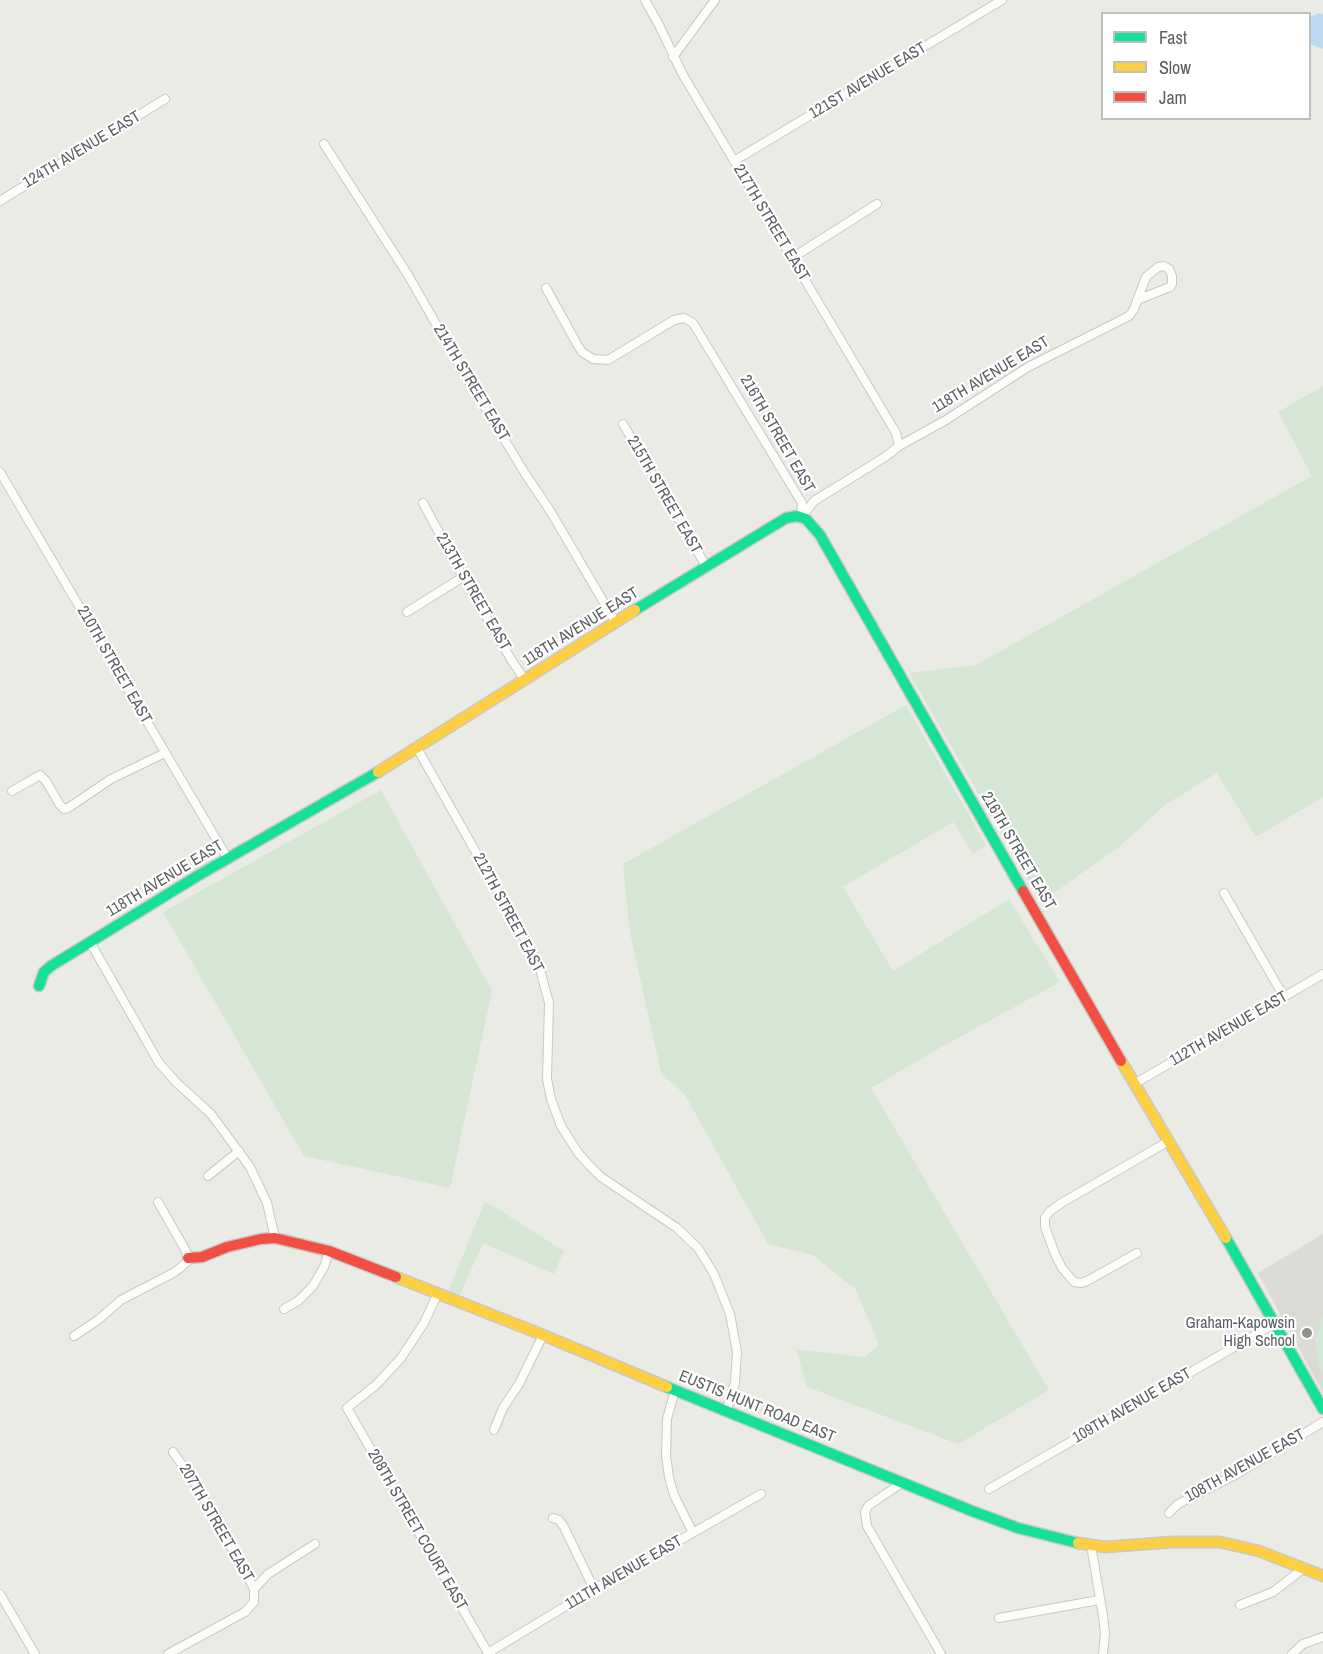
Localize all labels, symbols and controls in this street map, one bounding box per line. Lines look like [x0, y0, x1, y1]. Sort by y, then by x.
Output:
legend [1101, 12, 1311, 120]
text: Fast [1159, 25, 1187, 50]
street label: 121ST AVENUE EAST [806, 38, 930, 124]
text: Slow [1159, 55, 1191, 80]
text: Jam [1159, 85, 1187, 110]
street label: 124TH AVENUE EAST [20, 107, 144, 193]
street label: 217TH STREET EAST [729, 161, 813, 285]
street label: 214TH STREET EAST [429, 321, 513, 445]
street label: 118TH AVENUE EAST [929, 333, 1053, 417]
street label: 216TH STREET EAST [736, 372, 818, 496]
street label: 215TH STREET EAST [623, 433, 705, 557]
street label: 213TH STREET EAST [432, 530, 514, 654]
street label: 118TH AVENUE EAST [520, 584, 642, 670]
street label: 210TH STREET EAST [73, 603, 155, 727]
street label: 216TH STREET EAST [977, 789, 1059, 913]
street label: 118TH AVENUE EAST [103, 837, 227, 921]
street label: 212TH STREET EAST [468, 850, 548, 976]
street label: 112TH AVENUE EAST [1167, 987, 1291, 1071]
place label: Graham-Kapowsin High School [1186, 1314, 1295, 1352]
marker: Graham-Kapowsin High School [1300, 1326, 1314, 1340]
street label: 109TH AVENUE EAST [1069, 1364, 1195, 1448]
street label: EUSTIS HUNT ROAD EAST [676, 1367, 838, 1447]
street label: 108TH AVENUE EAST [1182, 1425, 1308, 1507]
street label: 208TH STREET COURT EAST [363, 1446, 471, 1614]
street label: 207TH STREET EAST [175, 1461, 257, 1585]
street label: 111TH AVENUE EAST [562, 1532, 686, 1614]

